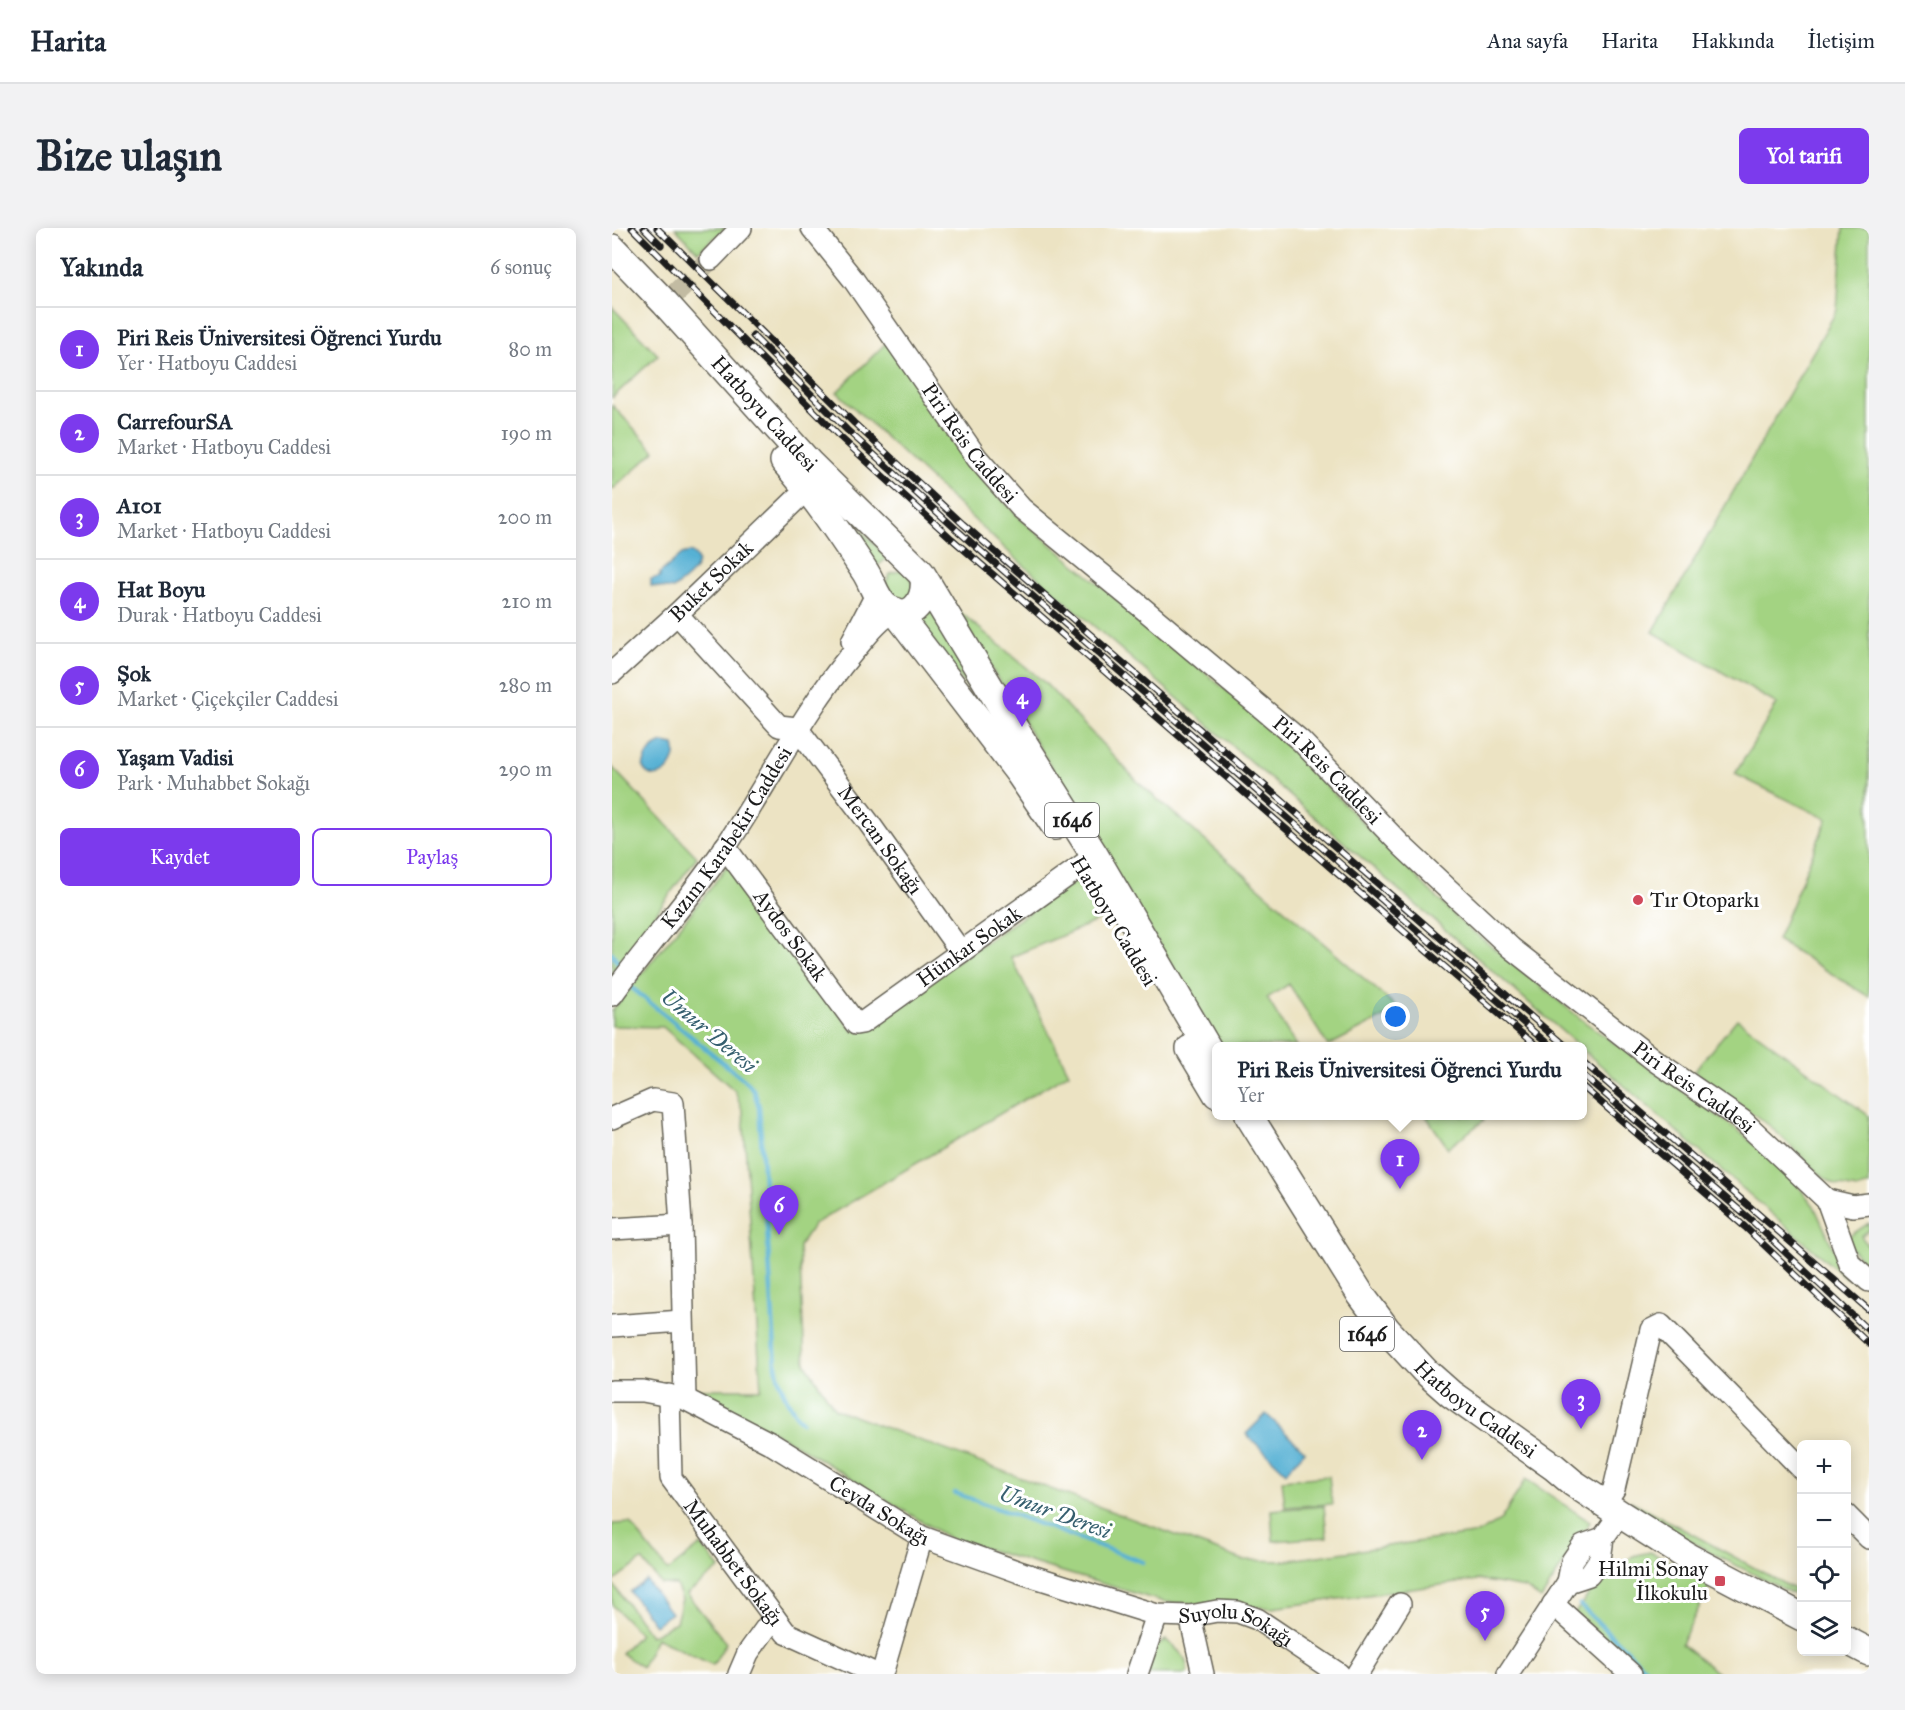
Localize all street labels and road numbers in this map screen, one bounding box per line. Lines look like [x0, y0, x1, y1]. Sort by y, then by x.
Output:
street label: Hatboyu Caddesi [706, 350, 823, 477]
street label: Piri Reis Caddesi [916, 378, 1024, 509]
street label: Buket Sokak [664, 535, 759, 628]
street label: Piri Reis Caddesi [1267, 710, 1387, 830]
street label: Kazım Karabekir Caddesi [655, 741, 798, 934]
street label: Mercan Sokağı [832, 780, 929, 900]
road number: 1646 [1045, 803, 1099, 837]
street label: Hatboyu Caddesi [1065, 851, 1163, 991]
street label: Aydos Sokak [747, 884, 833, 987]
street label: Hünkar Sokak [912, 900, 1027, 993]
street label: Piri Reis Caddesi [1627, 1035, 1761, 1139]
road number: 1646 [1340, 1317, 1394, 1351]
street label: Hatboyu Caddesi [1408, 1355, 1542, 1464]
street label: Ceyda Sokağı [824, 1470, 933, 1552]
street label: Muhabbet Sokağı [678, 1494, 789, 1631]
street label: Suyolu Sokağı [1178, 1597, 1299, 1653]

